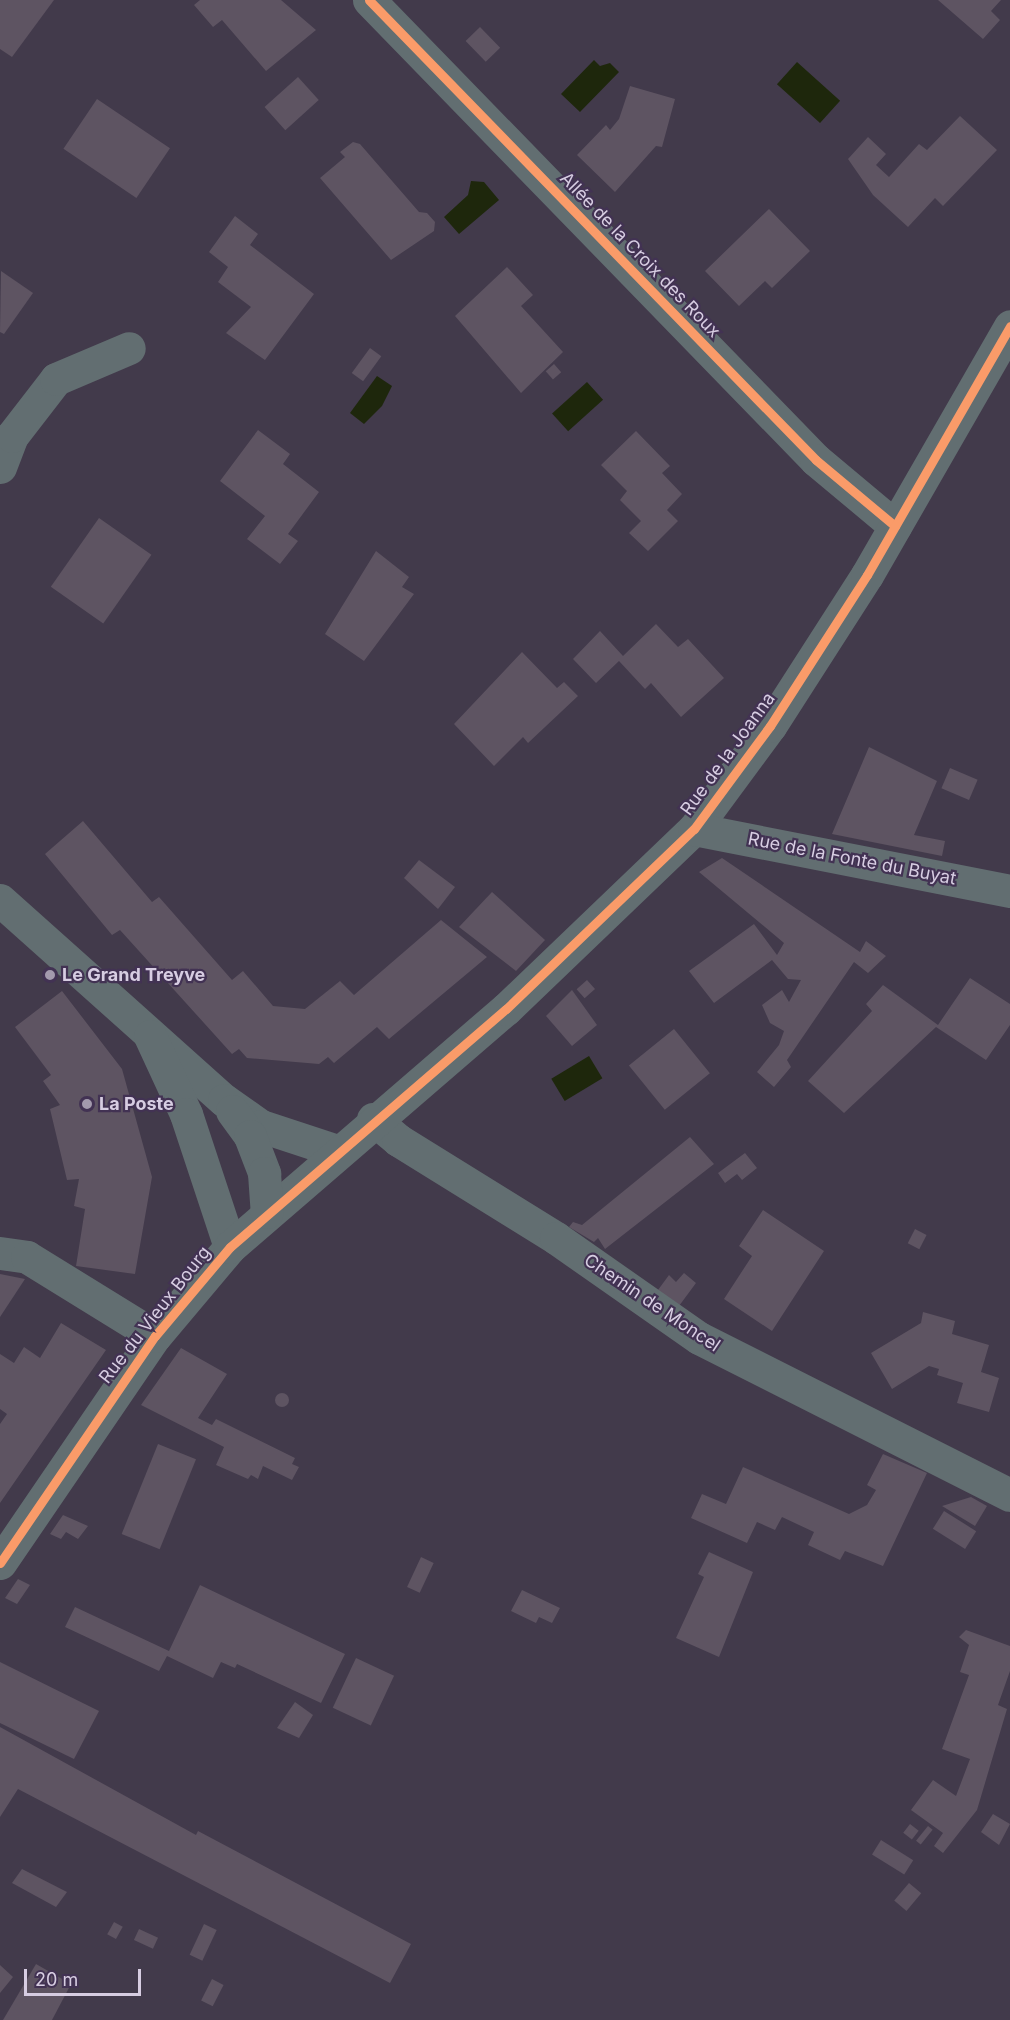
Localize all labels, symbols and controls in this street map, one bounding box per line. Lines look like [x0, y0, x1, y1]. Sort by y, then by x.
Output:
street label: Allée de la Croix des Roux [555, 168, 725, 342]
street label: Rue de la Joanna [676, 688, 780, 820]
street label: Rue de la Fonte du Buyat [746, 828, 958, 890]
place label: Le Grand Treyve [62, 964, 205, 986]
marker: Le Grand Treyve [43, 968, 57, 982]
place label: La Poste [99, 1093, 174, 1115]
marker: La Poste [80, 1097, 94, 1111]
street label: Rue du Vieux Bourg [95, 1242, 215, 1388]
street label: Chemin de Moncel [580, 1249, 724, 1357]
scale bar [27, 1957, 144, 1995]
text: 20 m [35, 1969, 78, 1990]

